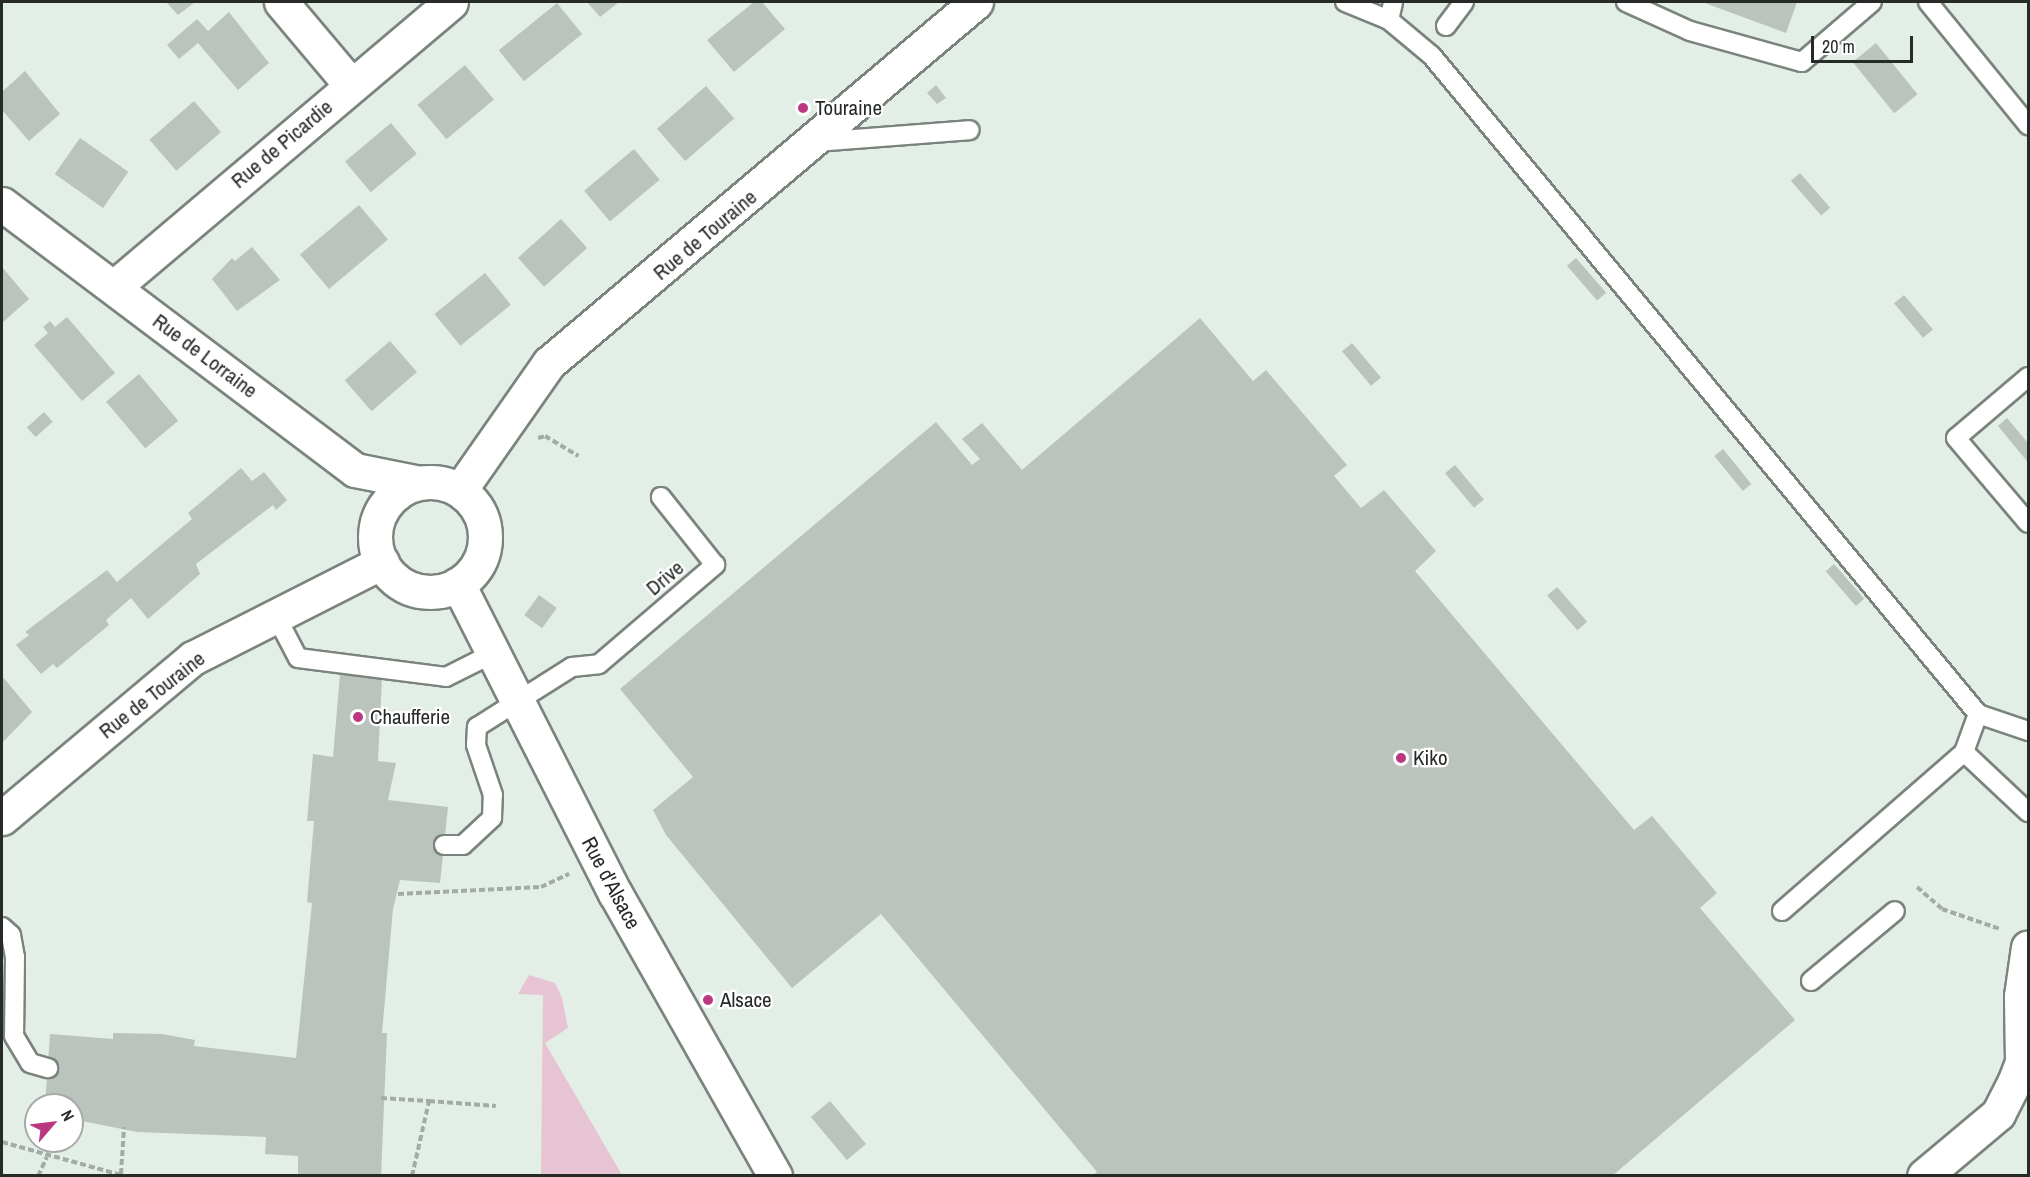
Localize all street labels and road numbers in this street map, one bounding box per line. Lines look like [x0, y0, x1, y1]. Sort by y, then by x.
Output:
street label: Rue de Picardie [226, 94, 338, 194]
street label: Rue de Touraine [648, 184, 762, 286]
street label: Rue de Lorraine [148, 308, 262, 404]
street label: Drive [641, 555, 689, 601]
street label: Rue de Touraine [94, 646, 210, 744]
street label: Rue d'Alsace [576, 833, 646, 933]

